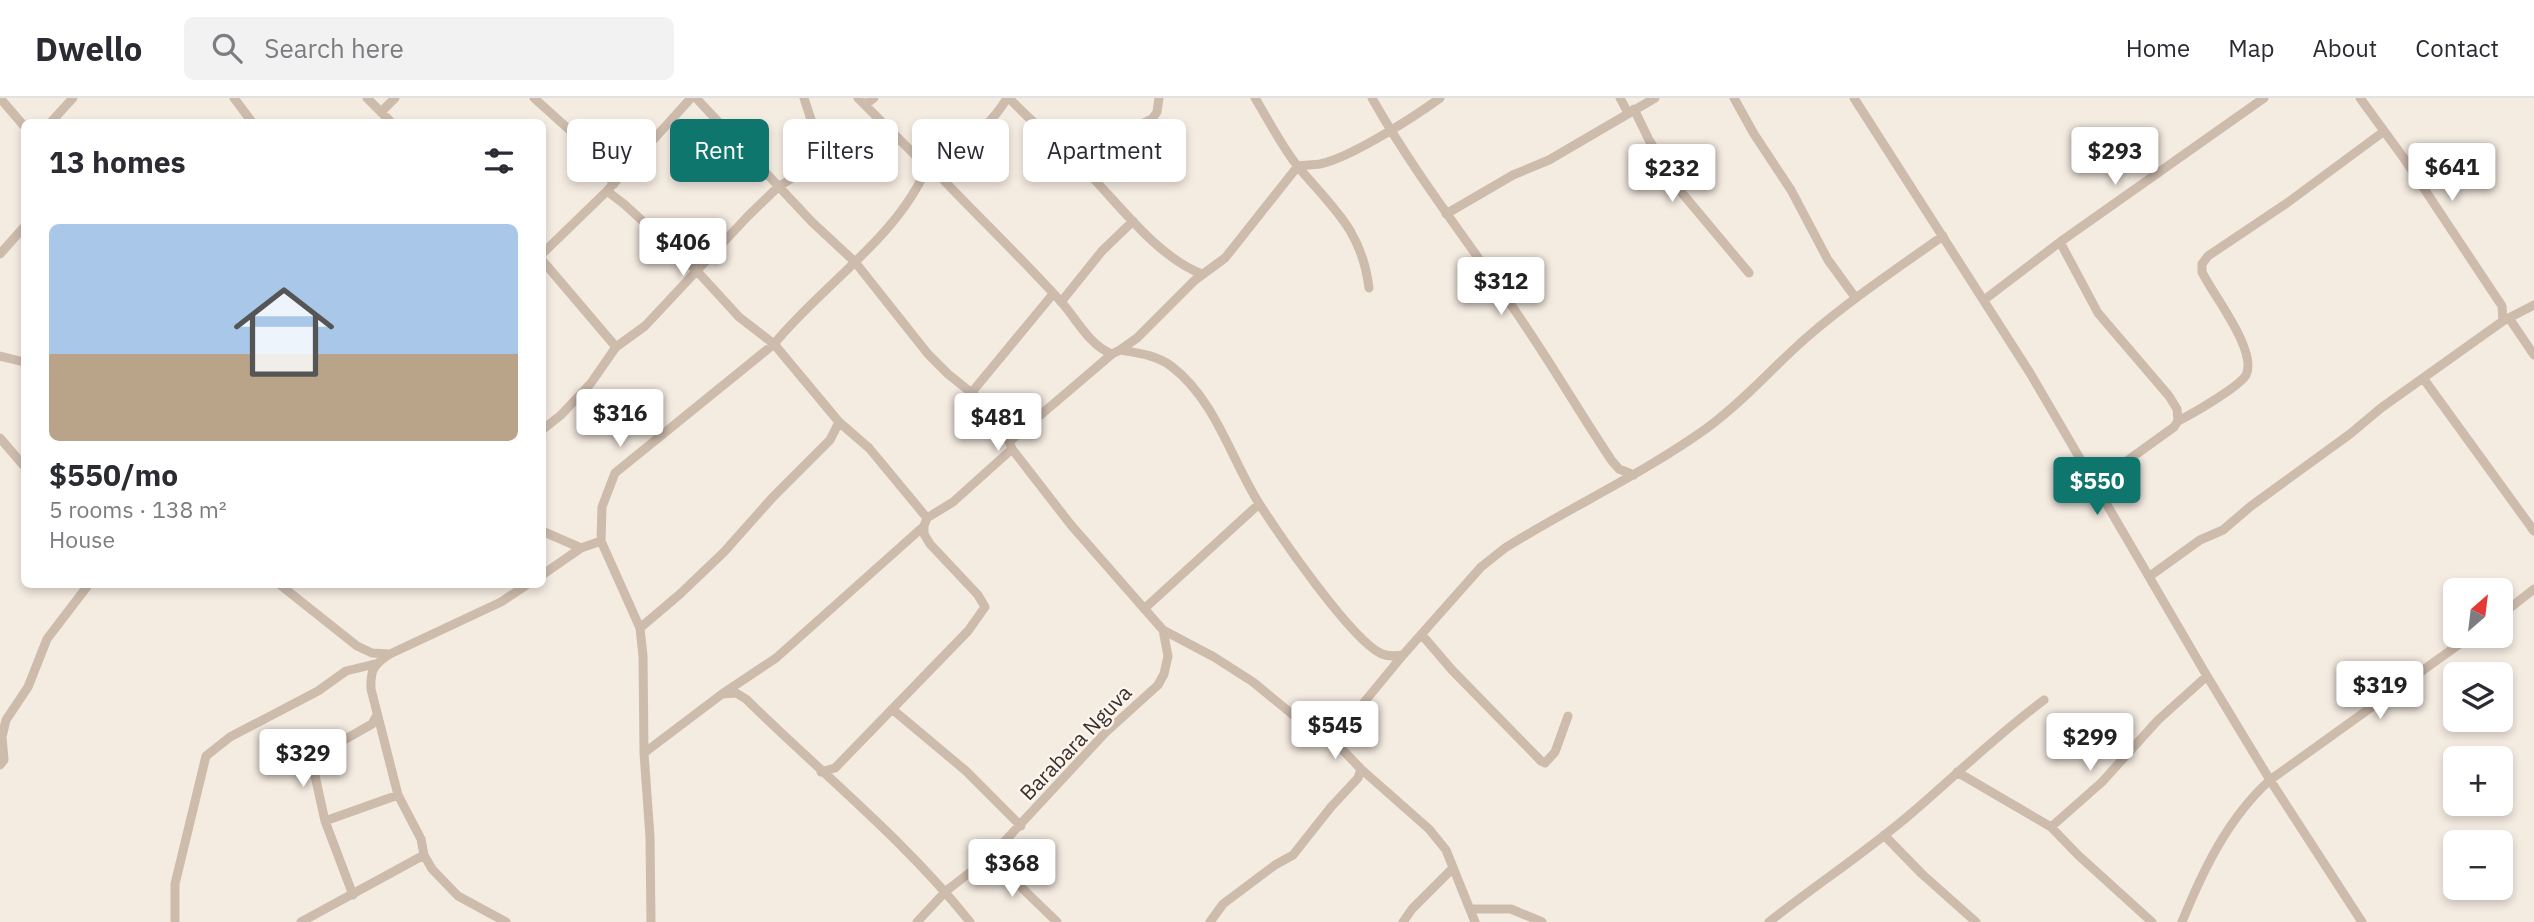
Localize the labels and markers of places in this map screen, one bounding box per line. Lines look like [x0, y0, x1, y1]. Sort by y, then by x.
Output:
pin: $293 [2074, 127, 2156, 187]
pin: $232 [1631, 144, 1713, 204]
pin: $641 [2411, 144, 2493, 203]
pin: $406 [642, 218, 724, 278]
pin: $312 [1460, 258, 1542, 317]
pin: $316 [579, 390, 661, 449]
pin: $481 [957, 394, 1039, 453]
pin: $550 [2056, 458, 2138, 517]
pin: $319 [2339, 662, 2421, 721]
pin: $545 [1294, 702, 1376, 761]
pin: $299 [2049, 714, 2131, 773]
pin: $329 [262, 730, 344, 789]
pin: $368 [971, 840, 1053, 899]

